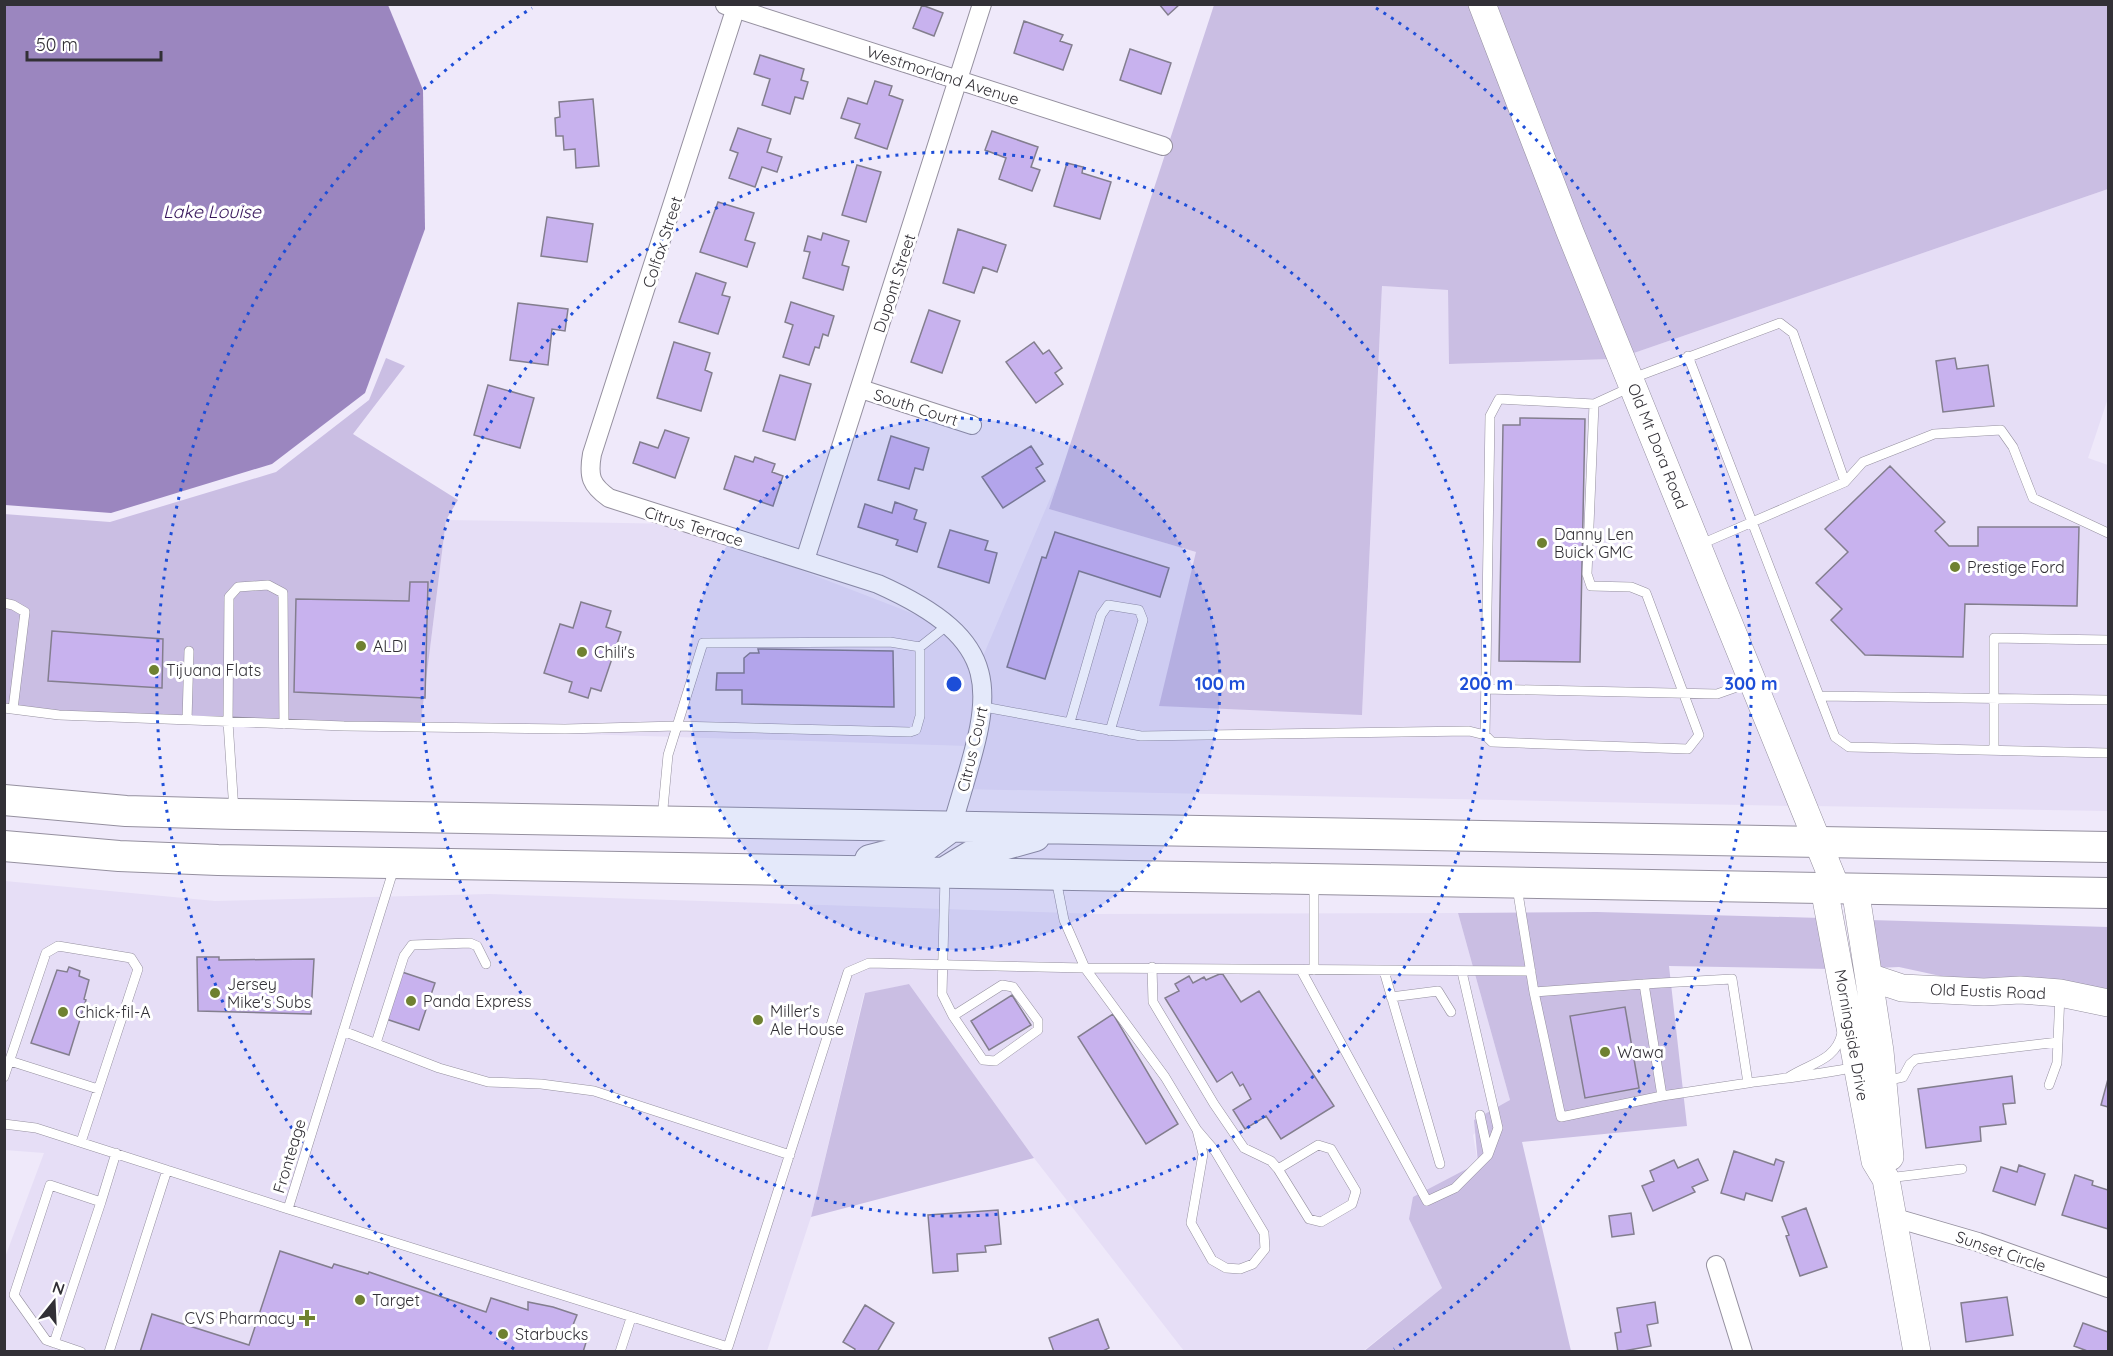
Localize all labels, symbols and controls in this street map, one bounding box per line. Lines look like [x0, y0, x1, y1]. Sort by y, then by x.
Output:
scale bar [27, 24, 160, 62]
text: 50 m [36, 33, 78, 56]
street label: Westmorland Avenue [864, 41, 1022, 109]
street label: Colfax Street [638, 194, 686, 290]
water label: Lake Louise [163, 200, 262, 223]
street label: Dupont Street [869, 231, 919, 335]
street label: Old Mt Dora Road [1624, 380, 1692, 512]
street label: South Court [871, 384, 961, 430]
street label: Citrus Terrace [642, 501, 746, 551]
place label: Danny Len Buick GMC [1554, 524, 1634, 562]
marker: Danny Len Buick GMC [1535, 536, 1549, 550]
place label: Prestige Ford [1967, 557, 2065, 577]
marker: Prestige Ford [1948, 560, 1962, 574]
place label: ALDI [373, 636, 407, 656]
marker: ALDI [354, 639, 368, 653]
place label: Chili's [594, 642, 635, 662]
marker: Chili's [575, 645, 589, 659]
place label: Tijuana Flats [166, 660, 261, 680]
marker: Tijuana Flats [147, 663, 161, 677]
text: 100 m [1195, 672, 1245, 695]
text: 200 m [1459, 672, 1513, 695]
text: 300 m [1724, 672, 1778, 695]
centre of rings [944, 674, 964, 694]
street label: Citrus Court [952, 704, 992, 794]
street label: Morningside Drive [1831, 968, 1873, 1102]
place label: Jersey Mike's Subs [227, 974, 311, 1012]
street label: Old Eustis Road [1930, 979, 2046, 1003]
marker: Jersey Mike's Subs [208, 986, 222, 1000]
place label: Panda Express [423, 991, 532, 1011]
marker: Panda Express [404, 994, 418, 1008]
place label: Miller's Ale House [770, 1001, 844, 1039]
place label: Chick-fil-A [75, 1002, 151, 1022]
marker: Chick-fil-A [56, 1005, 70, 1019]
marker: Miller's Ale House [751, 1013, 765, 1027]
place label: Wawa [1617, 1042, 1664, 1062]
marker: Wawa [1598, 1045, 1612, 1059]
street label: Fronteage [268, 1117, 310, 1195]
street label: Sunset Circle [1953, 1226, 2049, 1276]
north arrow [24, 1272, 84, 1332]
text: N [50, 1276, 67, 1299]
place label: Target [372, 1290, 420, 1310]
marker: Target [353, 1293, 367, 1307]
place label: CVS Pharmacy [185, 1308, 295, 1328]
marker: CVS Pharmacy [300, 1311, 314, 1325]
place label: Starbucks [515, 1324, 588, 1344]
marker: Starbucks [496, 1327, 510, 1341]

